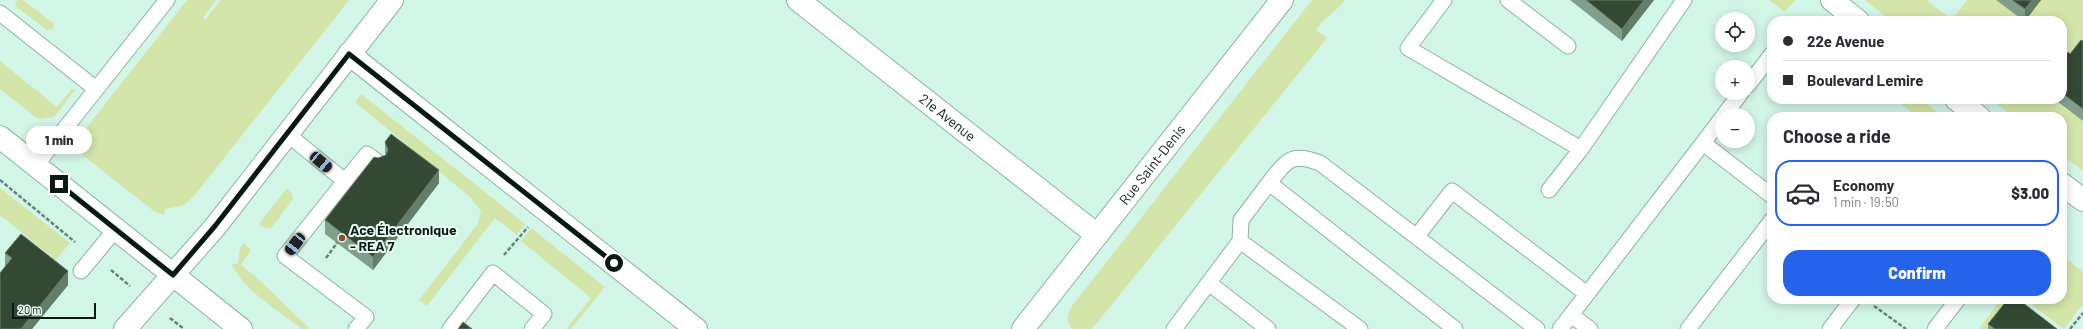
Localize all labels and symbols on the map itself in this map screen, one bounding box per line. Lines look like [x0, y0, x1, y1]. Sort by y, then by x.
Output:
street label: 21e Avenue [916, 90, 979, 144]
street label: Rue Saint-Denis [1115, 121, 1189, 208]
callout: 1 min [26, 126, 92, 154]
car [308, 150, 334, 174]
route end [50, 175, 68, 193]
place label: Ace Électronique - REA 7 [350, 221, 457, 254]
car [283, 231, 307, 257]
marker: Ace Électronique - REA 7 [337, 233, 347, 243]
route start [605, 254, 623, 272]
scale bar [12, 301, 96, 320]

